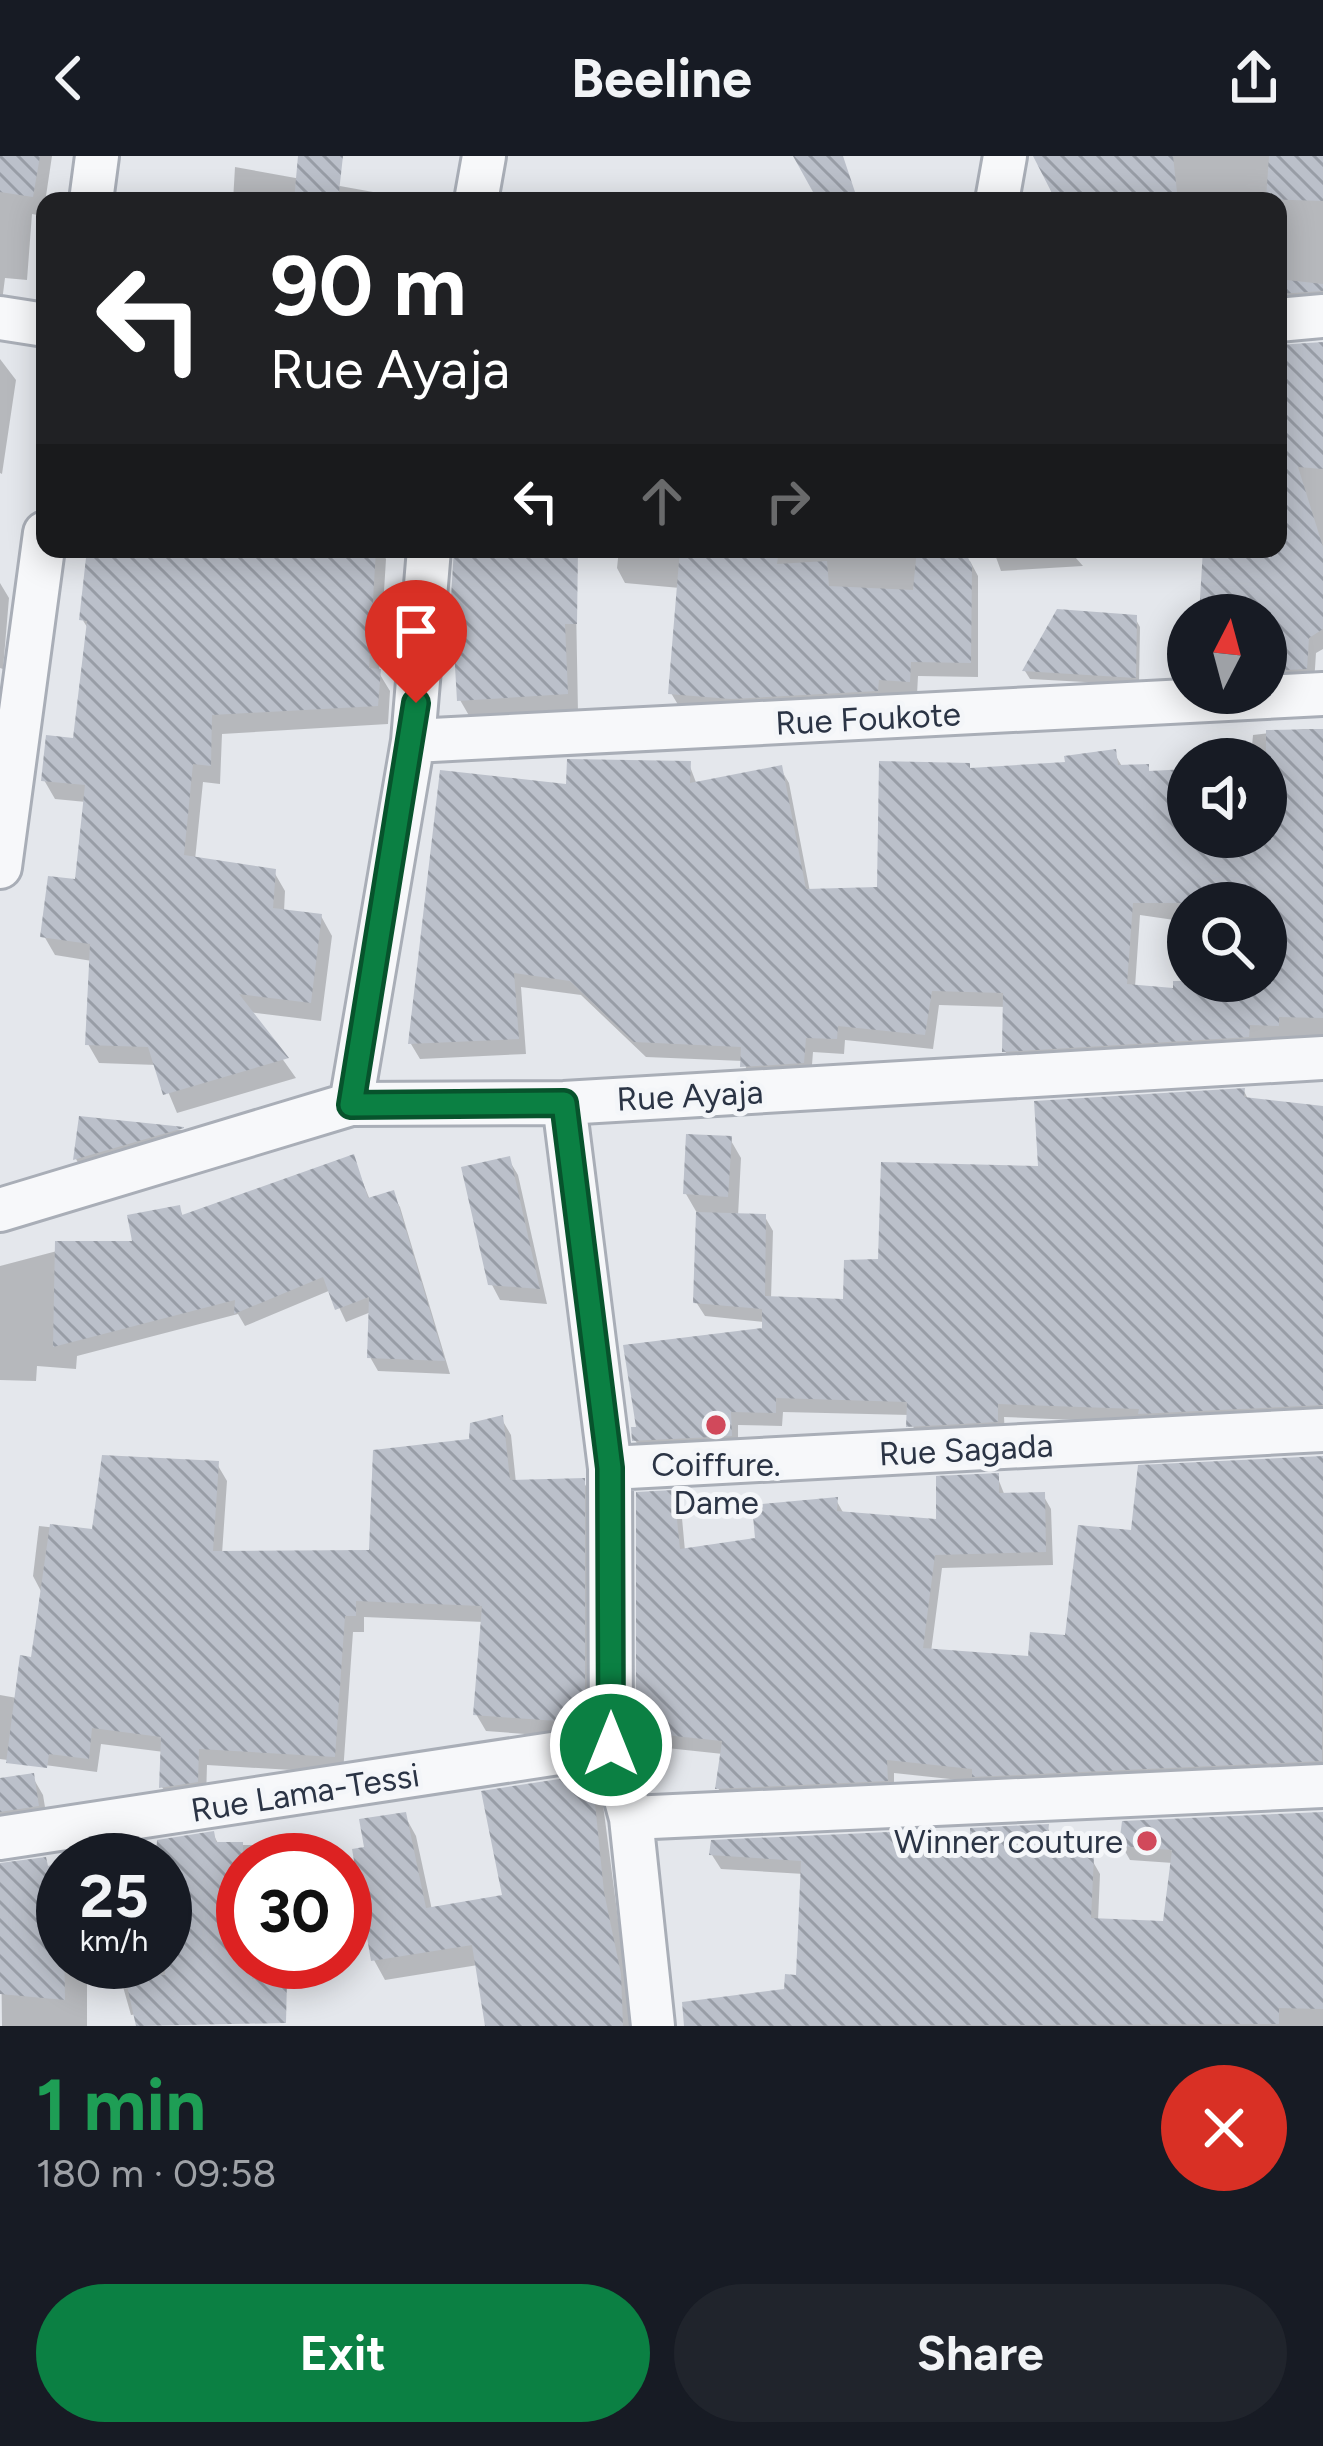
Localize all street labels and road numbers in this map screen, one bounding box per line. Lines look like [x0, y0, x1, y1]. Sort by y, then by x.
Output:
street label: Rue Foukote [774, 694, 962, 743]
street label: Rue Ayaja [616, 1072, 764, 1119]
street label: Rue Sagada [878, 1425, 1054, 1474]
street label: Rue Lama-Tessi [188, 1755, 422, 1830]

